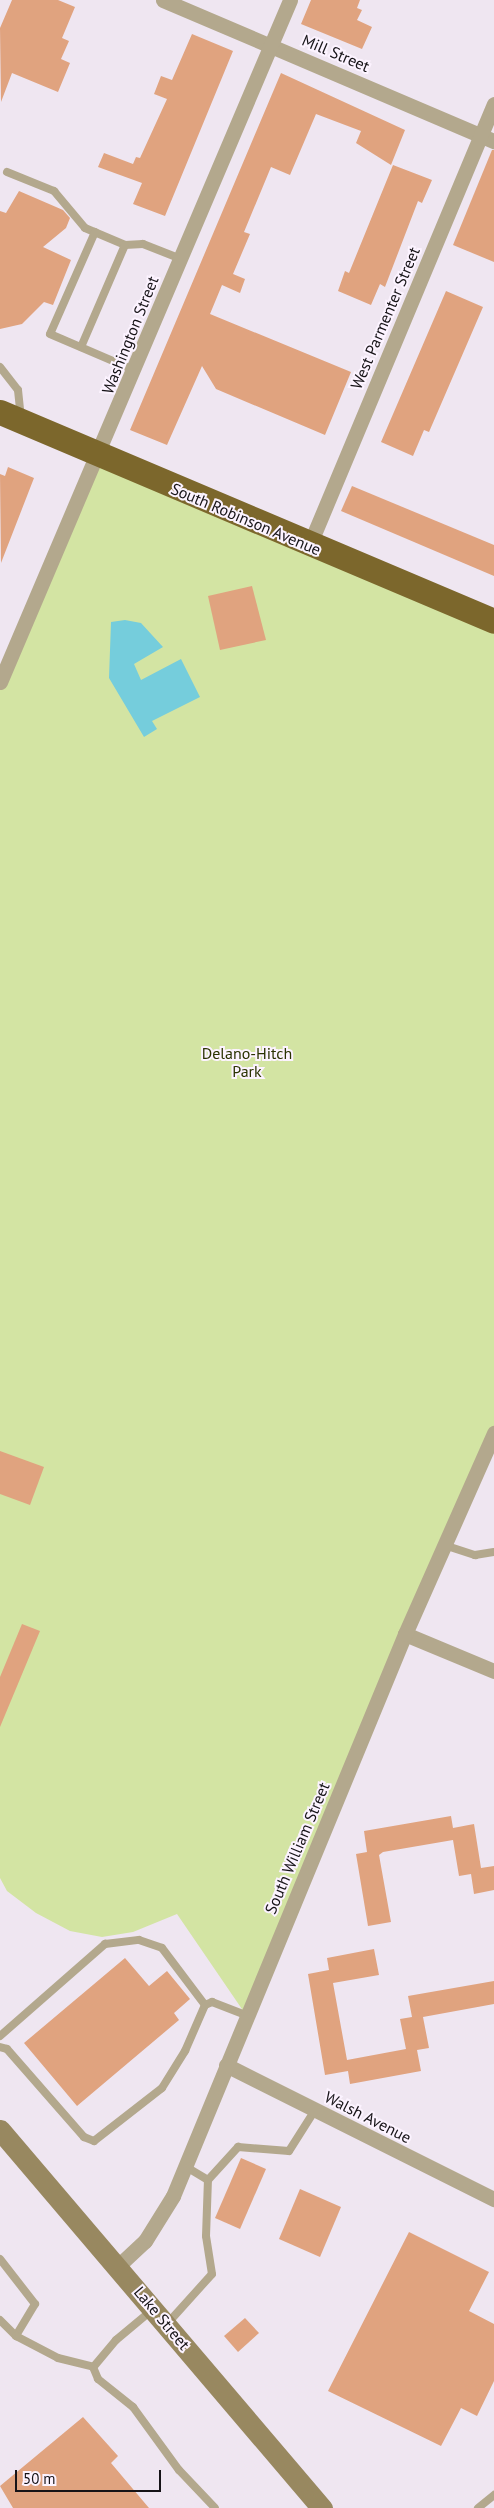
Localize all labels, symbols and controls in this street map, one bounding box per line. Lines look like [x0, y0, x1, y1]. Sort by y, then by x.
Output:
street label: Mill Street [299, 30, 373, 76]
street label: West Parmenter Street [346, 244, 424, 392]
street label: Washington Street [98, 273, 162, 397]
street label: South Robinson Avenue [168, 479, 324, 559]
park label: Delano-Hitch Park [202, 1043, 292, 1081]
street label: South William Street [261, 1779, 333, 1917]
street label: Walsh Avenue [321, 2087, 415, 2147]
street label: Lake Street [130, 2282, 194, 2354]
scale bar [18, 2460, 164, 2492]
text: 50 m [23, 2469, 56, 2488]

